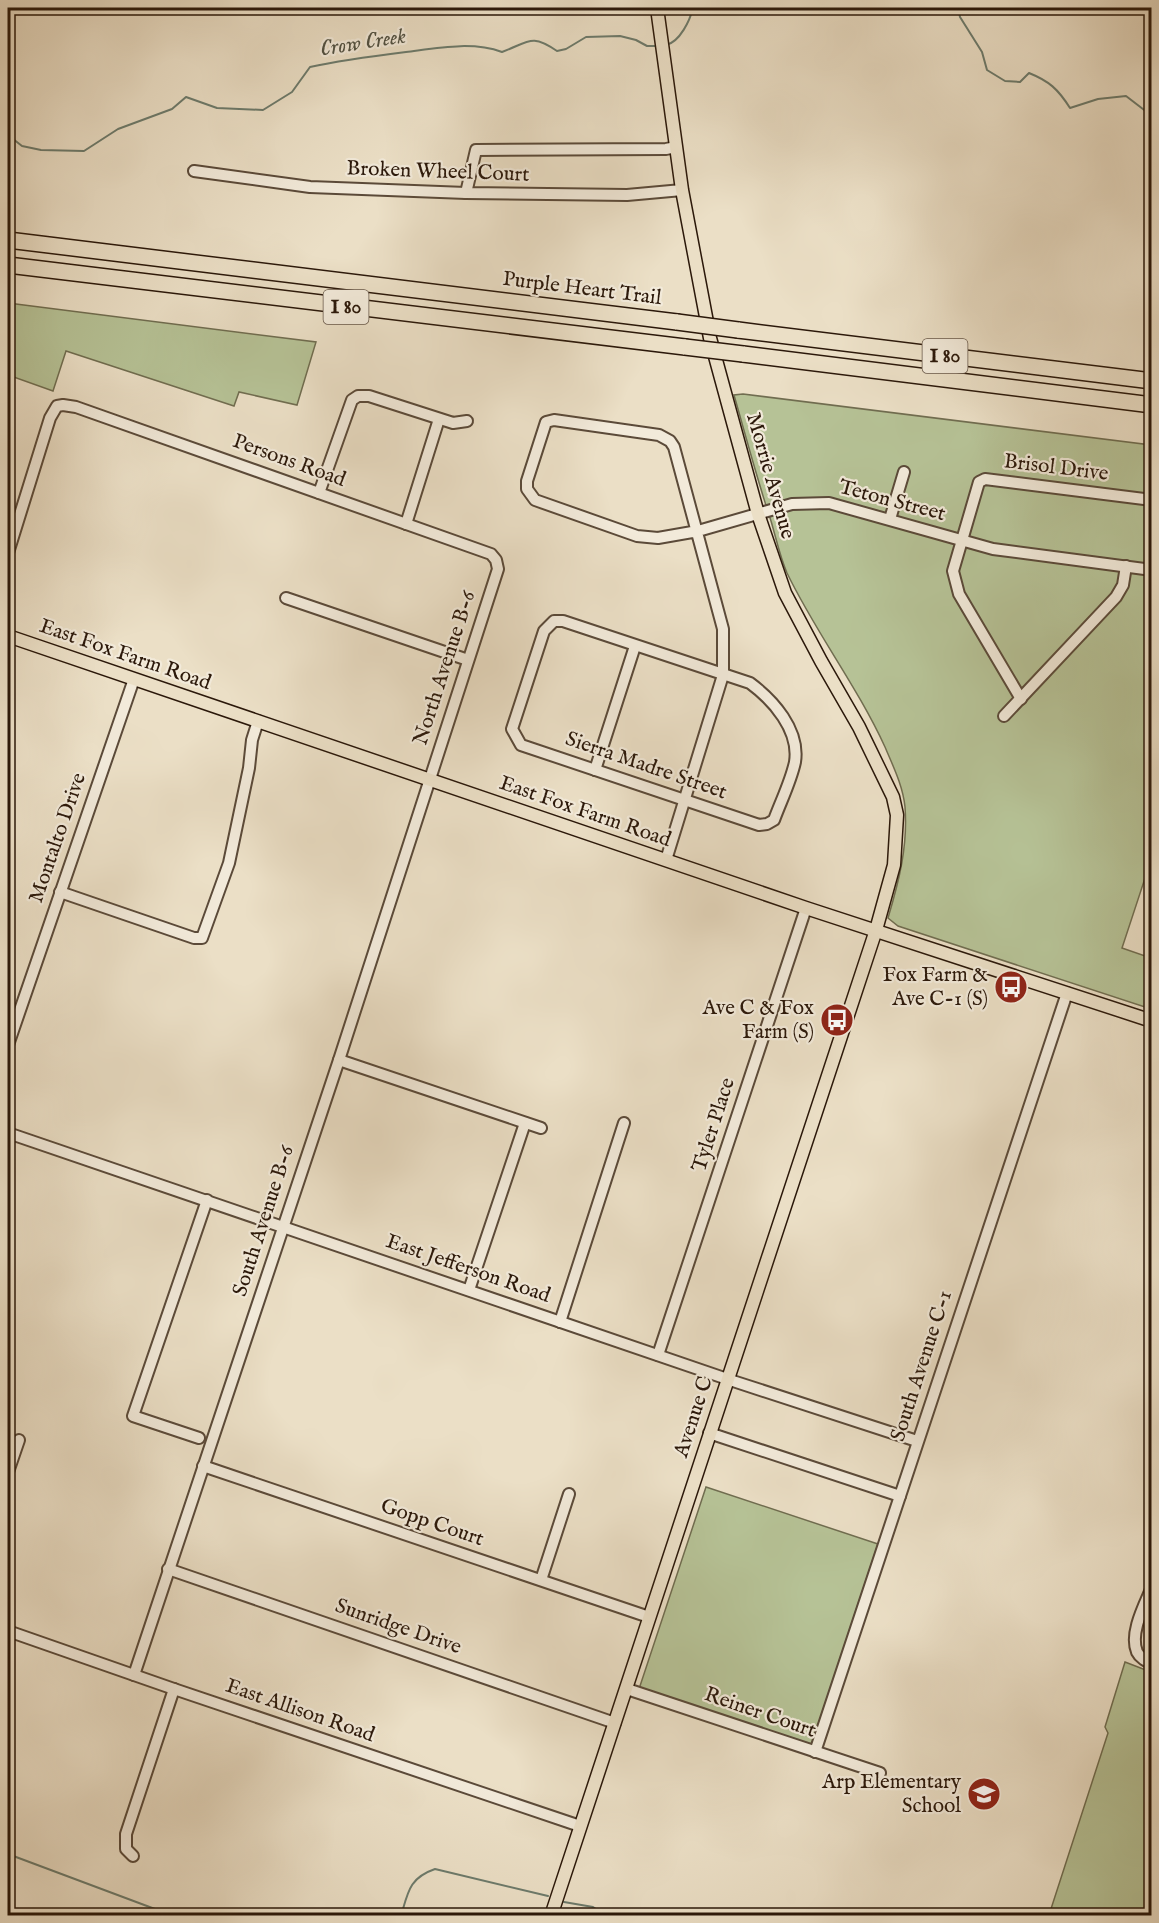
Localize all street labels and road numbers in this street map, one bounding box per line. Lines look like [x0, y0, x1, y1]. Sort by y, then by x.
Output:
street label: Broken Wheel Court [346, 155, 530, 189]
street label: Purple Heart Trail [501, 266, 663, 312]
road number: I 80 [324, 290, 368, 324]
road number: I 80 [922, 339, 968, 373]
street label: Morrie Avenue [739, 410, 801, 543]
street label: Persons Road [229, 428, 350, 494]
street label: Brisol Drive [1002, 448, 1110, 488]
street label: Teton Street [836, 474, 948, 528]
street label: North Avenue B-6 [407, 586, 483, 749]
street label: East Fox Farm Road [36, 613, 215, 697]
street label: Sierra Madre Street [562, 726, 730, 806]
street label: Montalto Drive [23, 769, 93, 907]
street label: East Fox Farm Road [496, 770, 675, 854]
street label: Tyler Place [686, 1074, 742, 1176]
street label: South Avenue B-6 [227, 1141, 301, 1300]
street label: East Jefferson Road [382, 1228, 555, 1310]
street label: South Avenue C-1 [885, 1287, 959, 1445]
street label: Avenue C [668, 1373, 720, 1462]
street label: Gopp Court [377, 1493, 487, 1553]
street label: Sunridge Drive [331, 1593, 465, 1661]
street label: East Allison Road [222, 1673, 379, 1749]
street label: Reiner Court [701, 1681, 819, 1745]

